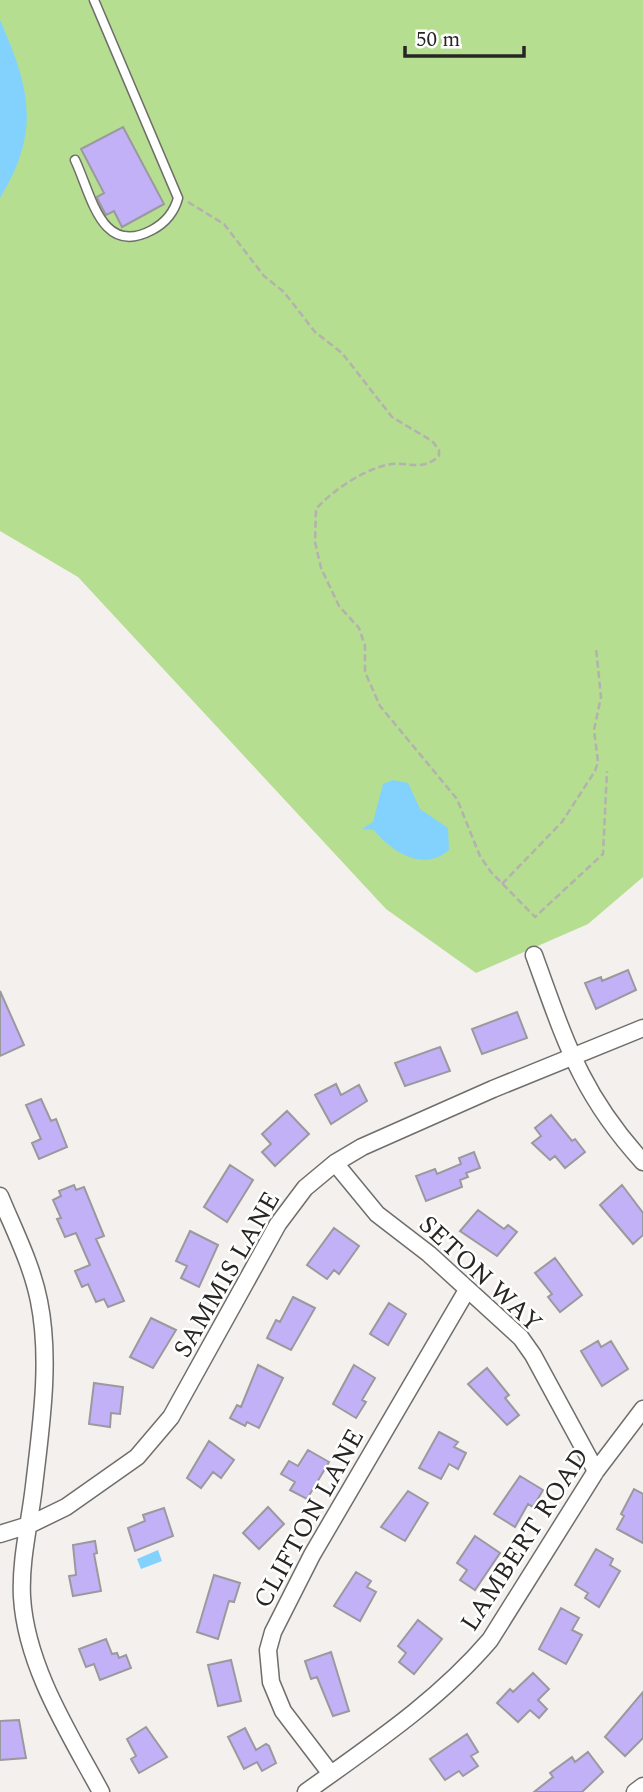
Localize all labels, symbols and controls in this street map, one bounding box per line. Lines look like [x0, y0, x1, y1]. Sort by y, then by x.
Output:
scale bar [405, 14, 524, 58]
text: 50 m [416, 24, 460, 56]
street label: SAMMIS LANE [163, 1184, 291, 1365]
street label: SETON WAY [409, 1206, 551, 1342]
street label: CLIFTON LANE [243, 1421, 375, 1616]
street label: LAMBERT ROAD [450, 1440, 599, 1640]

